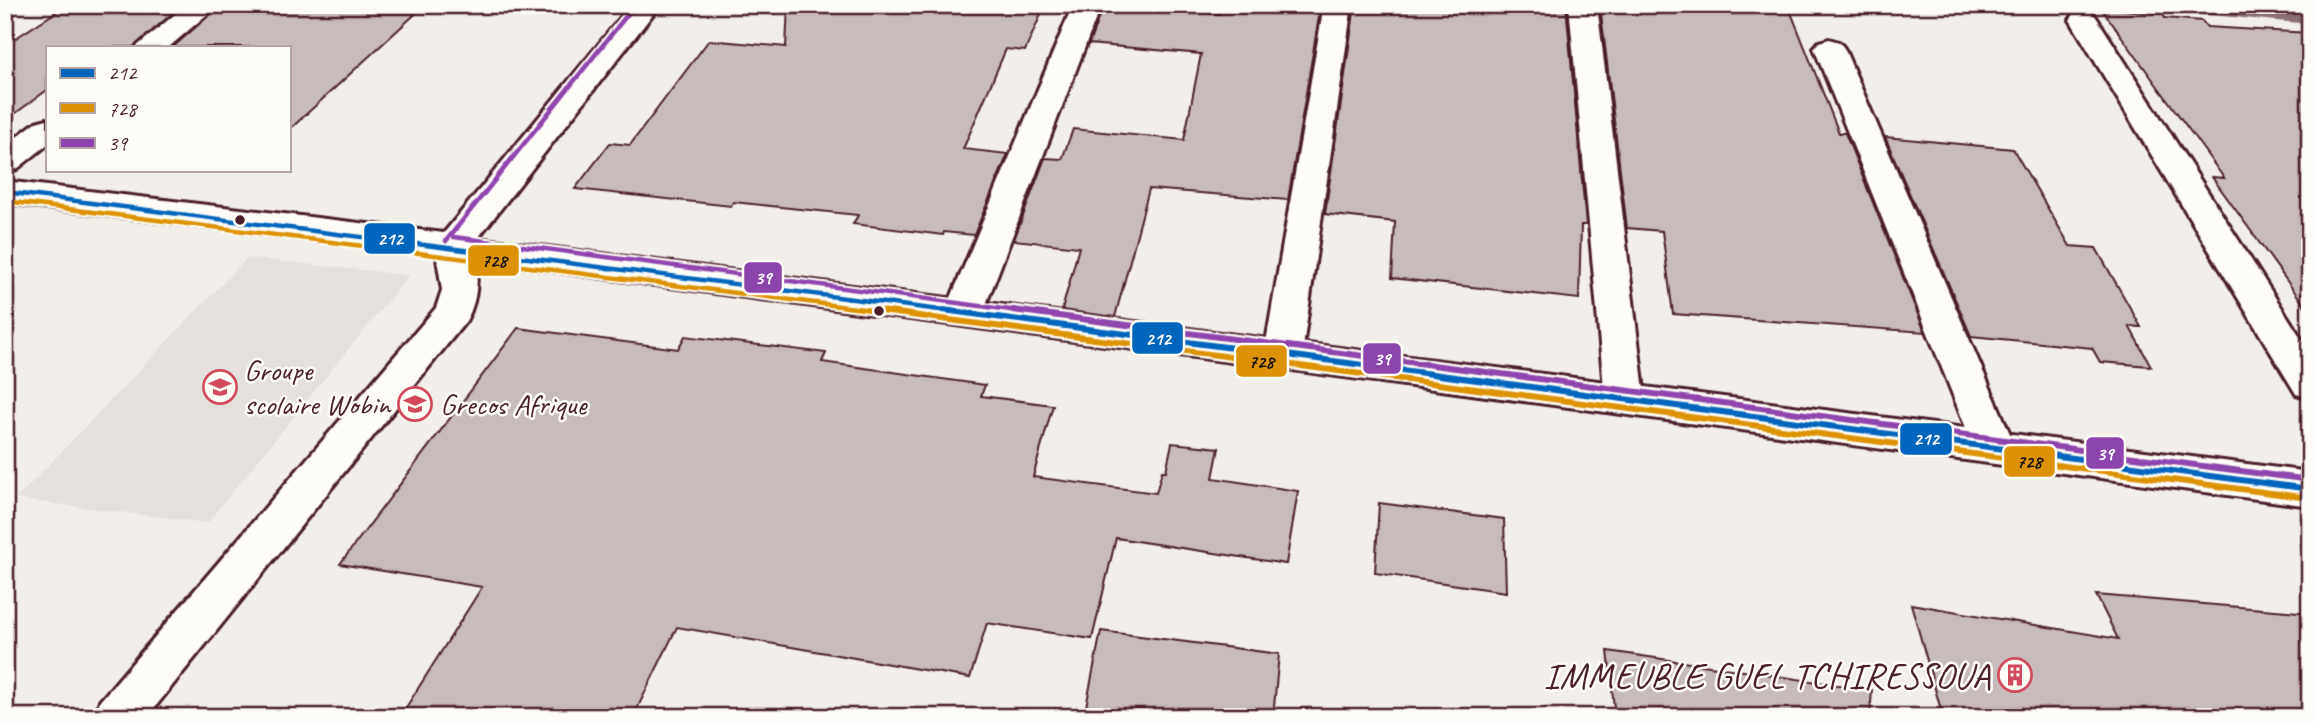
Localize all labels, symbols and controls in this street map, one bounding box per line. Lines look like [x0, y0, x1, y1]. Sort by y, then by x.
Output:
legend [46, 46, 290, 172]
text: 212 [108, 60, 138, 86]
text: 728 [108, 96, 139, 122]
text: 39 [108, 130, 128, 156]
unlabelled marker [233, 213, 247, 227]
line badge: 212 [363, 222, 416, 255]
text: 212 [377, 227, 405, 251]
line badge: 728 [467, 244, 520, 277]
text: 728 [481, 249, 509, 273]
line badge: 39 [743, 261, 783, 294]
text: 39 [755, 266, 774, 290]
unlabelled marker [872, 304, 886, 318]
line badge: 212 [1131, 321, 1184, 355]
text: 212 [1145, 327, 1173, 351]
line badge: 39 [1362, 342, 1402, 375]
line badge: 728 [1235, 344, 1288, 378]
text: 39 [1374, 347, 1393, 371]
text: 728 [1248, 350, 1276, 374]
place label: Groupe scolaire Wobin [244, 351, 392, 423]
school or university icon: Groupe scolaire Wobin [201, 368, 239, 406]
school or university icon: Grecos Afrique [396, 385, 434, 423]
place label: Grecos Afrique [440, 385, 588, 423]
line badge: 212 [1899, 422, 1953, 456]
text: 212 [1913, 427, 1941, 451]
line badge: 39 [2085, 436, 2125, 470]
text: 39 [2097, 442, 2116, 466]
line badge: 728 [2003, 445, 2056, 478]
text: 728 [2016, 450, 2044, 474]
place label: IMMEUBLE GUEL TCHIRESSOUA [1544, 652, 1991, 699]
building icon: IMMEUBLE GUEL TCHIRESSOUA [1996, 656, 2034, 694]

